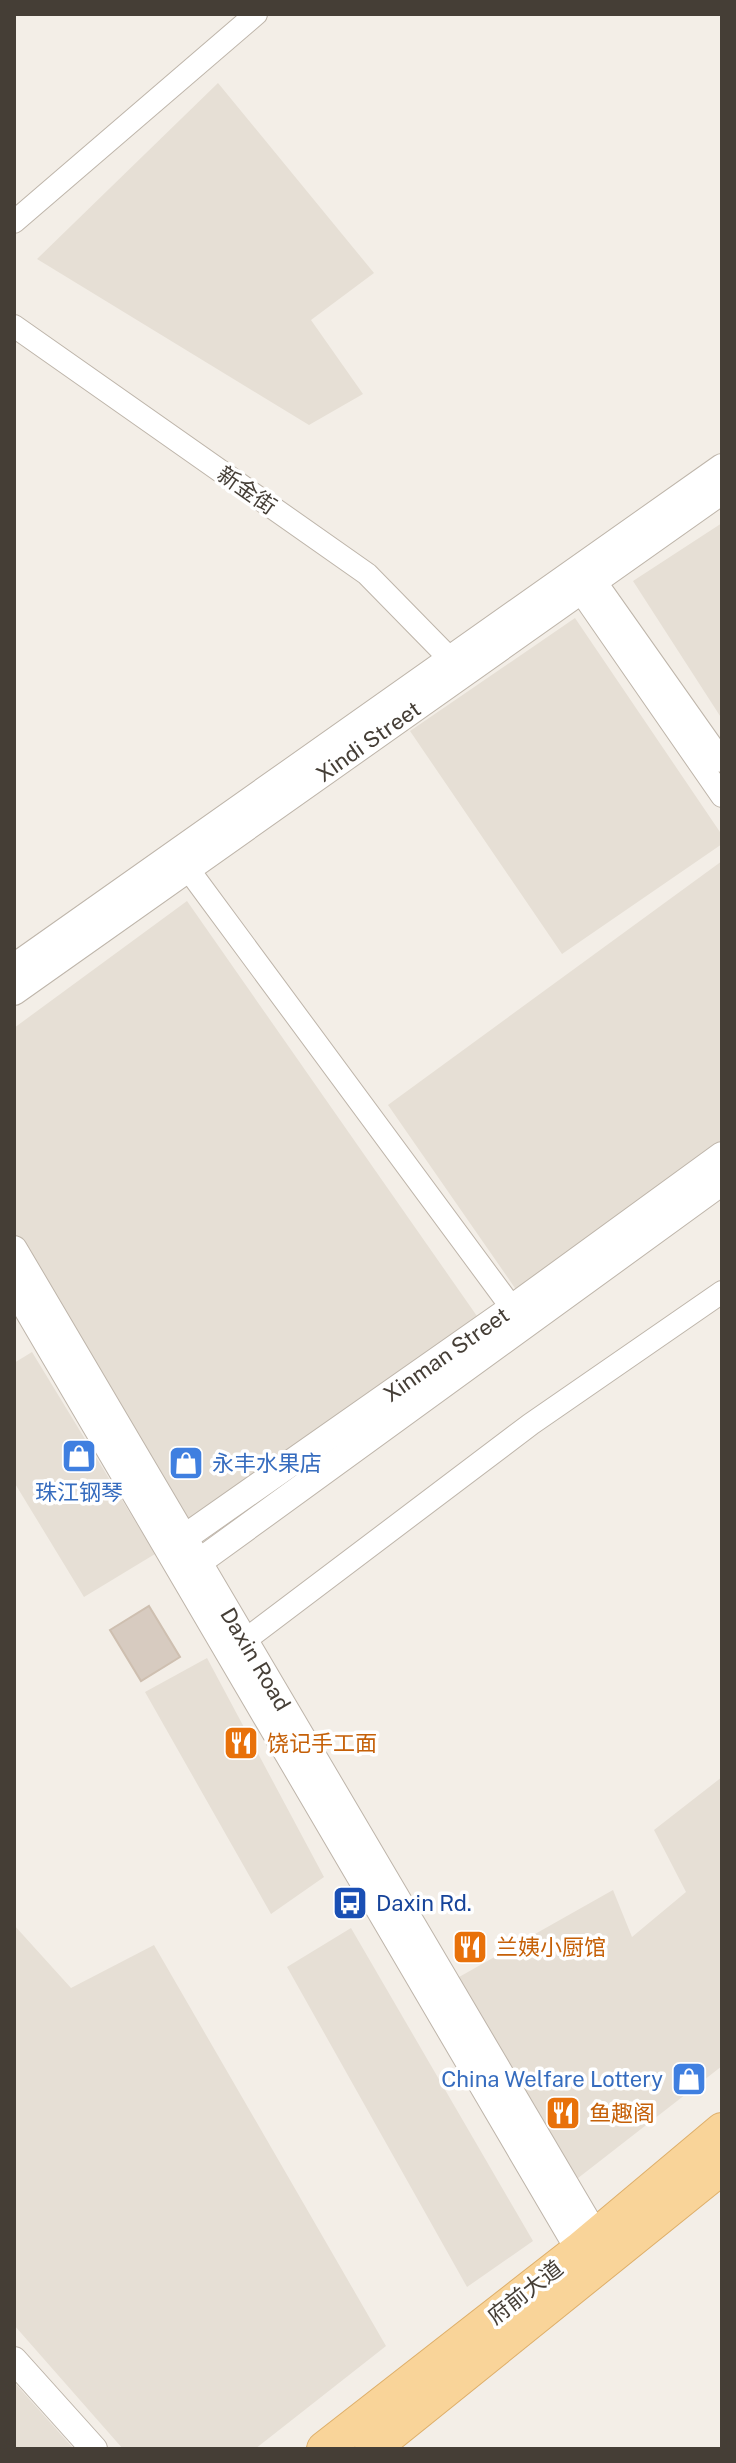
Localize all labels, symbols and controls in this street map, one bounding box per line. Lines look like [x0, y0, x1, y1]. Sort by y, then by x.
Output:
street label: 新金街 [213, 460, 281, 520]
street label: Xindi Street [311, 696, 425, 787]
street label: Xinman Street [379, 1301, 514, 1407]
shop icon: 珠江钢琴 [60, 1437, 98, 1475]
shop icon: 永丰水果店 [167, 1444, 205, 1482]
place label: 永丰水果店 [212, 1450, 322, 1476]
place label: 珠江钢琴 [35, 1479, 123, 1505]
street label: Daxin Road [215, 1603, 296, 1715]
restaurant icon: 饶记手工面 [222, 1724, 260, 1762]
place label: 饶记手工面 [267, 1730, 377, 1756]
bus stop icon: Daxin Rd. [331, 1884, 369, 1922]
place label: Daxin Rd. [376, 1890, 472, 1916]
restaurant icon: 兰姨小厨馆 [451, 1928, 489, 1966]
place label: 兰姨小厨馆 [496, 1934, 606, 1960]
shop icon: China Welfare Lottery [670, 2060, 708, 2098]
place label: China Welfare Lottery [441, 2066, 663, 2092]
restaurant icon: 鱼趣阁 [544, 2094, 582, 2132]
place label: 鱼趣阁 [589, 2100, 655, 2126]
street label: 府前大道 [482, 2255, 568, 2329]

